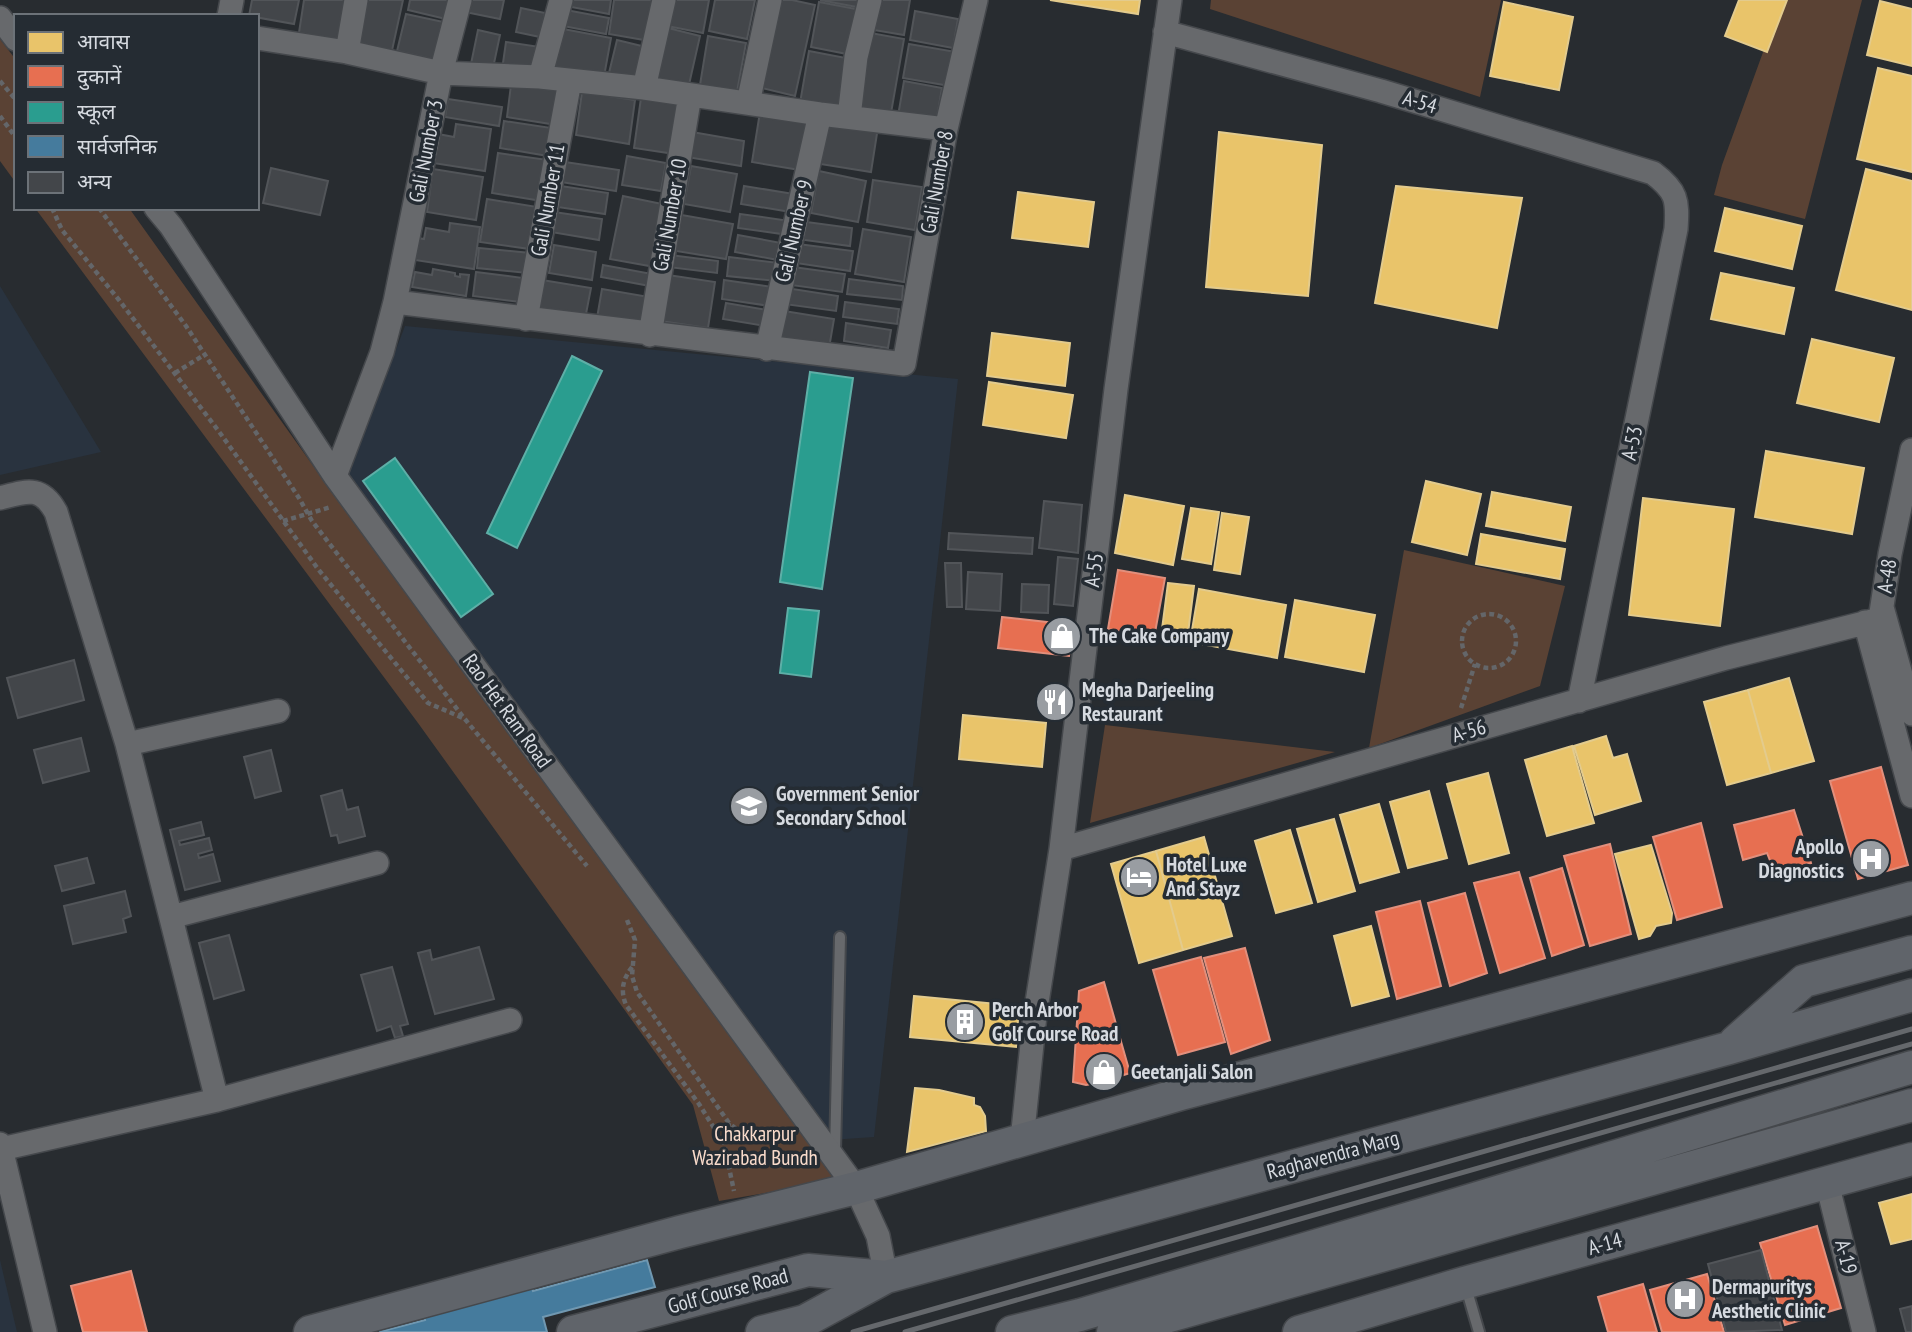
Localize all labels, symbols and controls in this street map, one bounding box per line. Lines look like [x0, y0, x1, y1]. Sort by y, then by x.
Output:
legend [14, 14, 259, 210]
text: आवास [77, 28, 131, 55]
text: दुकानें [77, 63, 122, 91]
street label: A-54 [1400, 84, 1441, 120]
street label: Gali Number 3 [402, 97, 449, 205]
text: स्कूल [77, 98, 116, 125]
street label: Gali Number 8 [914, 128, 959, 236]
text: सार्वजनिक [77, 133, 158, 160]
street label: Gali Number 11 [524, 142, 571, 258]
street label: Gali Number 10 [646, 157, 693, 273]
text: अन्य [77, 168, 112, 195]
street label: Gali Number 9 [769, 177, 818, 285]
street label: A-53 [1615, 423, 1648, 462]
street label: A-55 [1078, 551, 1109, 589]
street label: A-48 [1870, 557, 1903, 595]
shop icon: The Cake Company [1041, 615, 1083, 657]
place label: The Cake Company [1089, 622, 1230, 649]
street label: Rao Het Ram Road [457, 648, 558, 773]
place label: Megha Darjeeling Restaurant [1082, 676, 1214, 727]
restaurant icon: Megha Darjeeling Restaurant [1034, 681, 1076, 723]
street label: A-56 [1449, 713, 1489, 748]
place label: Government Senior Secondary School [776, 780, 920, 831]
school or university icon: Government Senior Secondary School [728, 785, 770, 827]
place label: Apollo Diagnostics [1758, 833, 1844, 884]
hospital icon: Apollo Diagnostics [1850, 838, 1892, 880]
place label: Hotel Luxe And Stayz [1165, 851, 1247, 902]
hotel icon: Hotel Luxe And Stayz [1118, 856, 1160, 898]
place label: Perch Arbor Golf Course Road [992, 996, 1118, 1047]
building icon: Perch Arbor Golf Course Road [944, 1001, 986, 1043]
shop icon: Geetanjali Salon [1083, 1051, 1125, 1093]
place label: Geetanjali Salon [1131, 1058, 1253, 1085]
park label: Chakkarpur Wazirabad Bundh [692, 1120, 818, 1171]
street label: Raghavendra Marg [1264, 1124, 1402, 1185]
street label: A-14 [1585, 1226, 1625, 1261]
street label: A-19 [1829, 1237, 1864, 1277]
street label: Golf Course Road [665, 1262, 791, 1319]
place label: Dermapuritys Aesthetic Clinic [1711, 1273, 1826, 1324]
hospital icon: Dermapuritys Aesthetic Clinic [1664, 1278, 1706, 1320]

